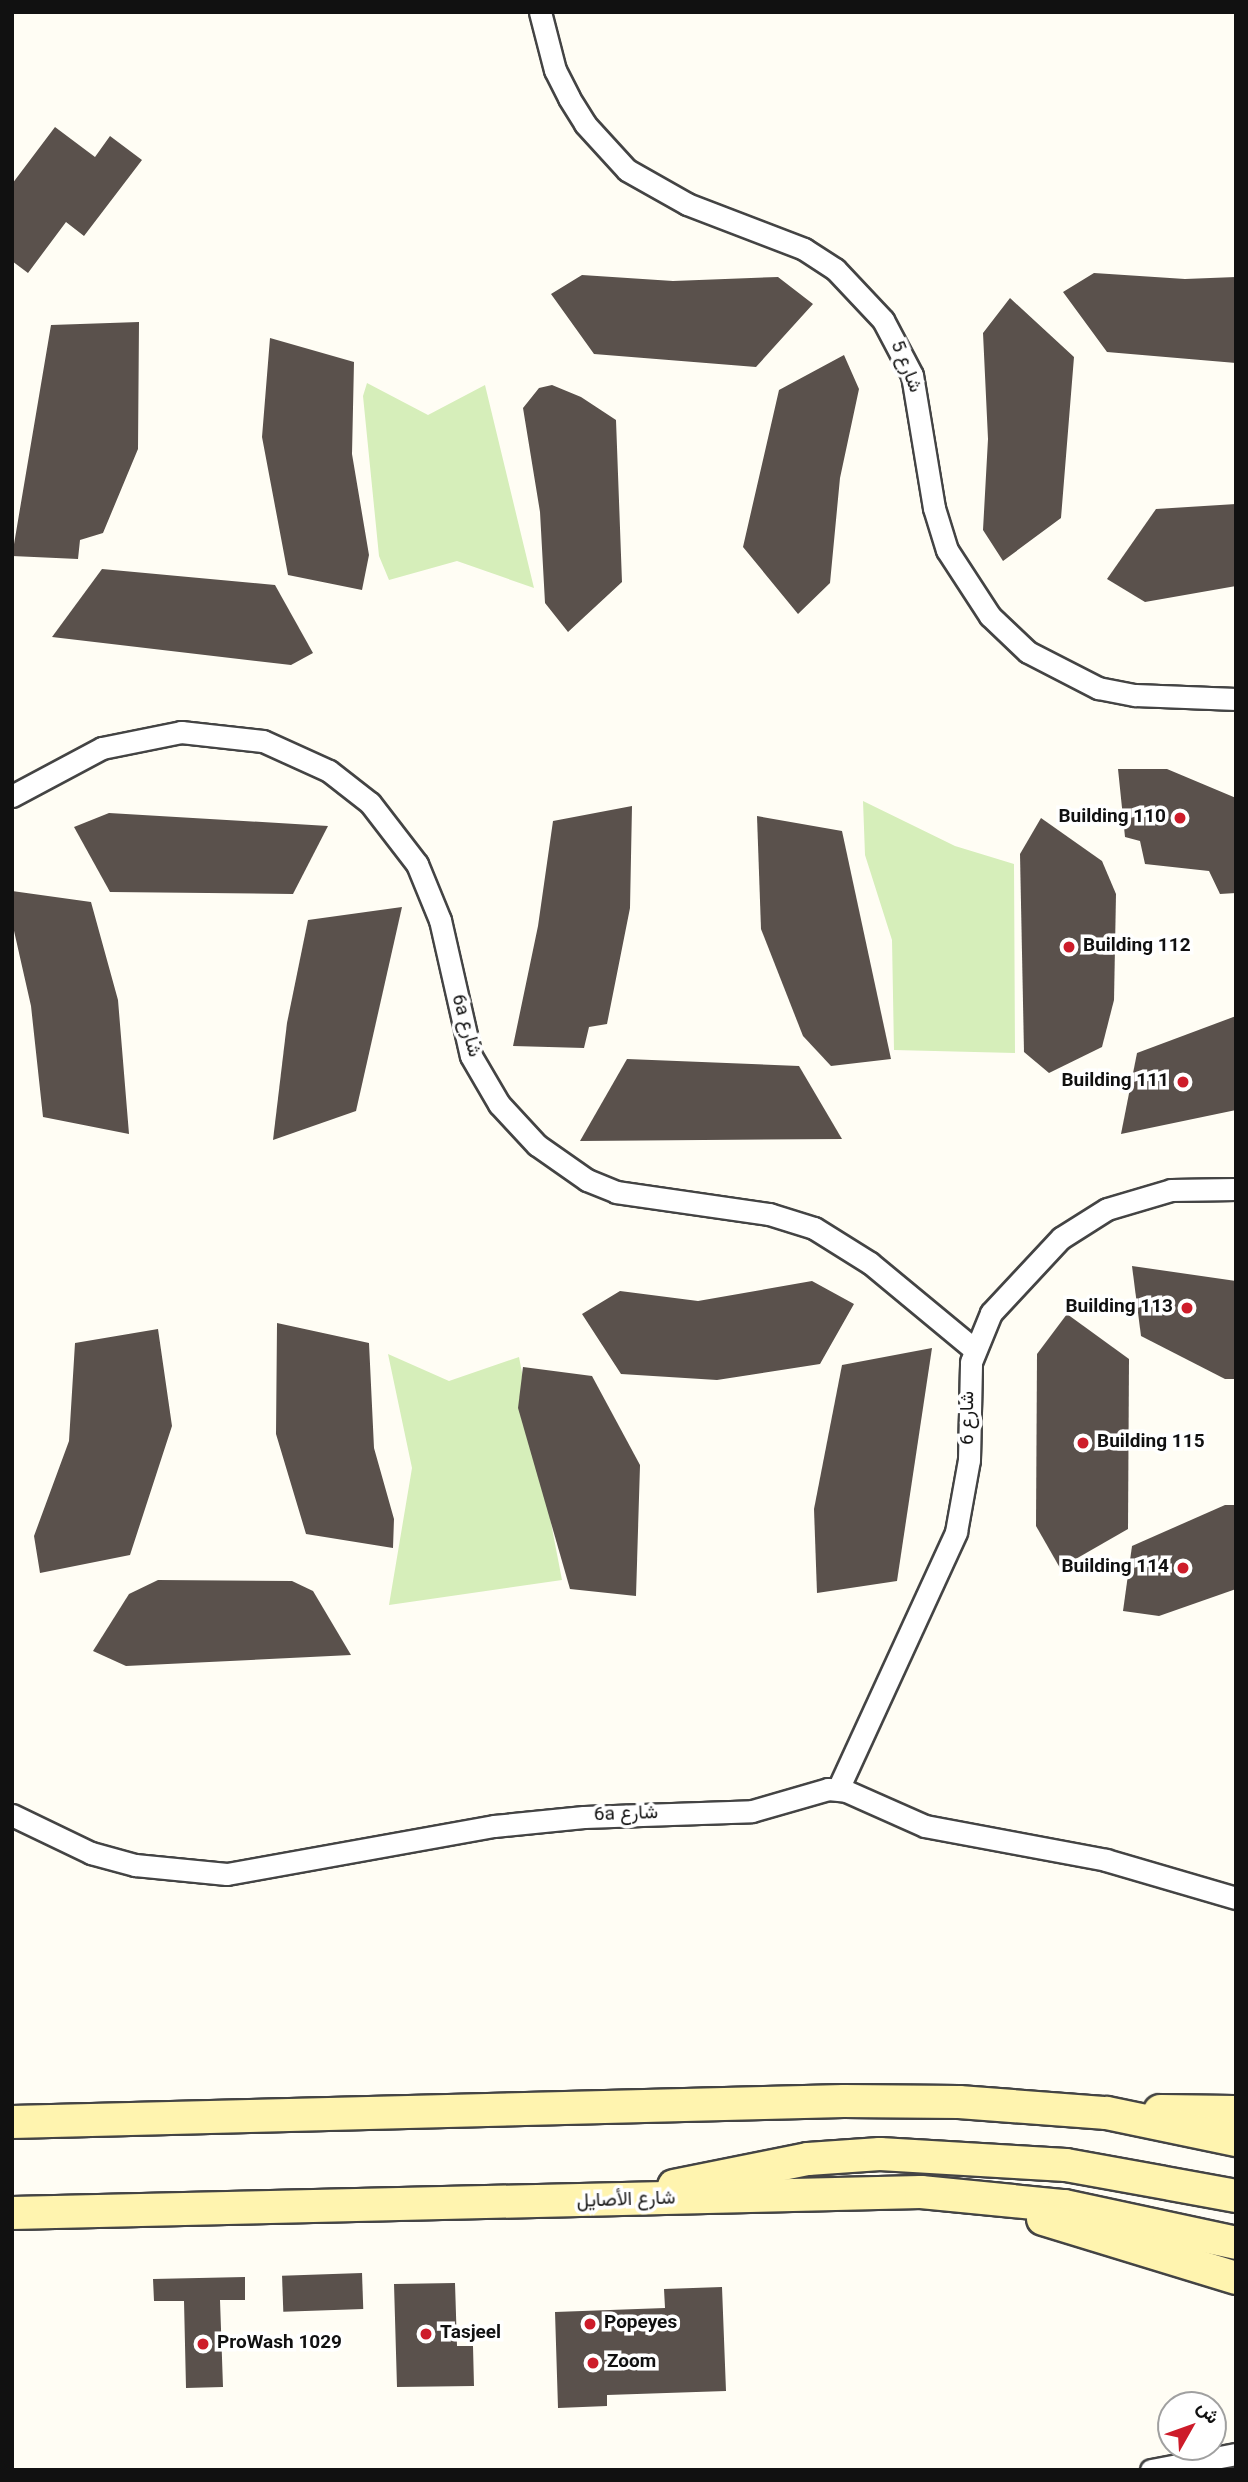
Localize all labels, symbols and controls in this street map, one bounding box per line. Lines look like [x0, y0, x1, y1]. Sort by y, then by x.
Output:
street label: شارع 5 [884, 338, 926, 396]
place label: Building 110 [1058, 807, 1166, 829]
marker: Building 110 [1172, 810, 1188, 826]
place label: Building 112 [1083, 936, 1191, 958]
marker: Building 112 [1061, 939, 1077, 955]
street label: 6a شارع [445, 992, 485, 1060]
place label: Building 111 [1061, 1071, 1169, 1093]
marker: Building 111 [1175, 1074, 1191, 1090]
place label: Building 113 [1065, 1297, 1173, 1319]
marker: Building 113 [1179, 1300, 1195, 1316]
street label: شارع 6 [958, 1391, 980, 1445]
place label: Building 115 [1097, 1432, 1205, 1454]
marker: Building 115 [1075, 1435, 1091, 1451]
place label: Building 114 [1061, 1557, 1169, 1579]
marker: Building 114 [1175, 1560, 1191, 1576]
street label: 6a شارع [593, 1802, 659, 1828]
street label: شارع الأصايل [576, 2188, 676, 2214]
place label: Popeyes [604, 2313, 677, 2335]
marker: Popeyes [582, 2316, 598, 2332]
place label: Tasjeel [440, 2323, 501, 2345]
marker: Tasjeel [418, 2326, 434, 2342]
place label: ProWash 1029 [217, 2333, 342, 2355]
marker: ProWash 1029 [195, 2336, 211, 2352]
place label: Zoom [607, 2352, 656, 2374]
marker: Zoom [585, 2355, 601, 2371]
north arrow [1157, 2391, 1227, 2461]
text: ش [1188, 2395, 1225, 2432]

